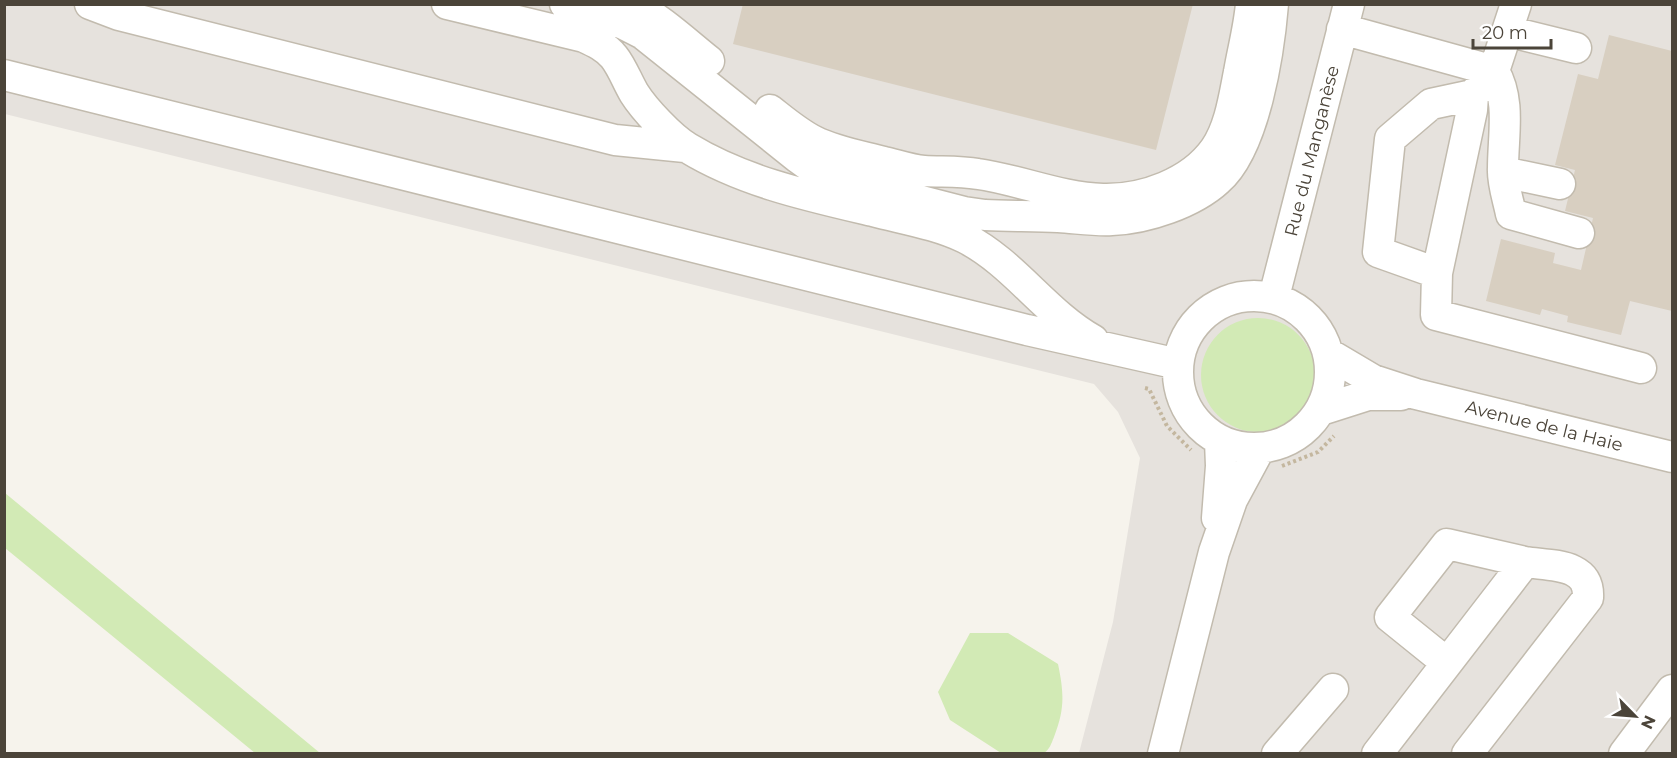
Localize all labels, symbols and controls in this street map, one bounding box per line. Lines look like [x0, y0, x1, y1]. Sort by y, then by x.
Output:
scale bar [1473, 12, 1551, 50]
text: 20 m [1482, 22, 1528, 44]
street label: Rue du Manganèse [1280, 63, 1344, 239]
street label: Avenue de la Haie [1463, 396, 1625, 456]
north arrow [1605, 686, 1665, 746]
text: N [1637, 712, 1659, 732]

